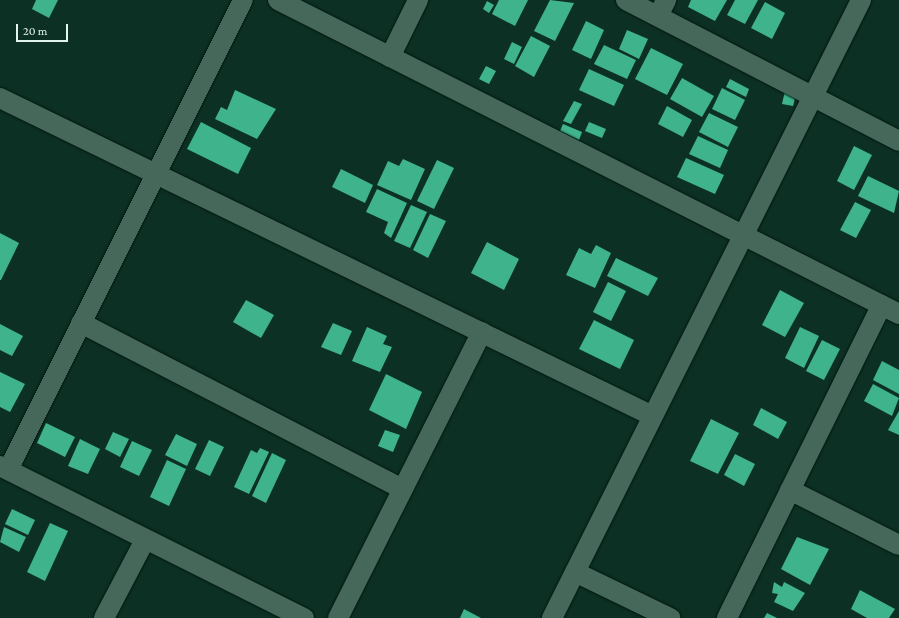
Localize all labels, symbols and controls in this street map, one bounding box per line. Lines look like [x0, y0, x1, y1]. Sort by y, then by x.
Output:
scale bar [18, 16, 70, 42]
text: 20 m [23, 24, 47, 38]

